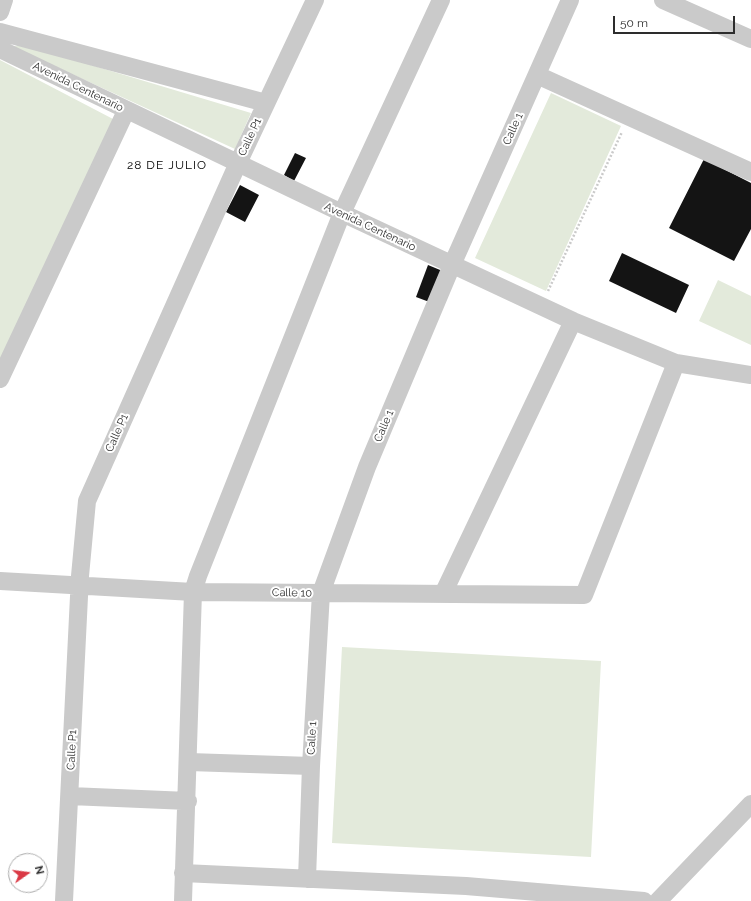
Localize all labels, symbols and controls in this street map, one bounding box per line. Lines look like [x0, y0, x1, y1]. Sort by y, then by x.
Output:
scale bar [615, 8, 737, 34]
text: 50 m [620, 16, 648, 30]
street label: Avenida Centenario [30, 59, 126, 115]
street label: Calle 1 [500, 111, 526, 147]
street label: Calle P1 [235, 116, 265, 158]
district label: 28 DE JULIO [127, 158, 207, 172]
street label: Avenida Centenario [322, 200, 418, 254]
street label: Calle 1 [371, 408, 397, 444]
street label: Calle P1 [103, 412, 131, 454]
street label: Calle 10 [272, 586, 312, 600]
street label: Calle 1 [305, 721, 319, 755]
street label: Calle P1 [64, 730, 80, 770]
north arrow [8, 853, 48, 893]
text: N [32, 865, 46, 876]

